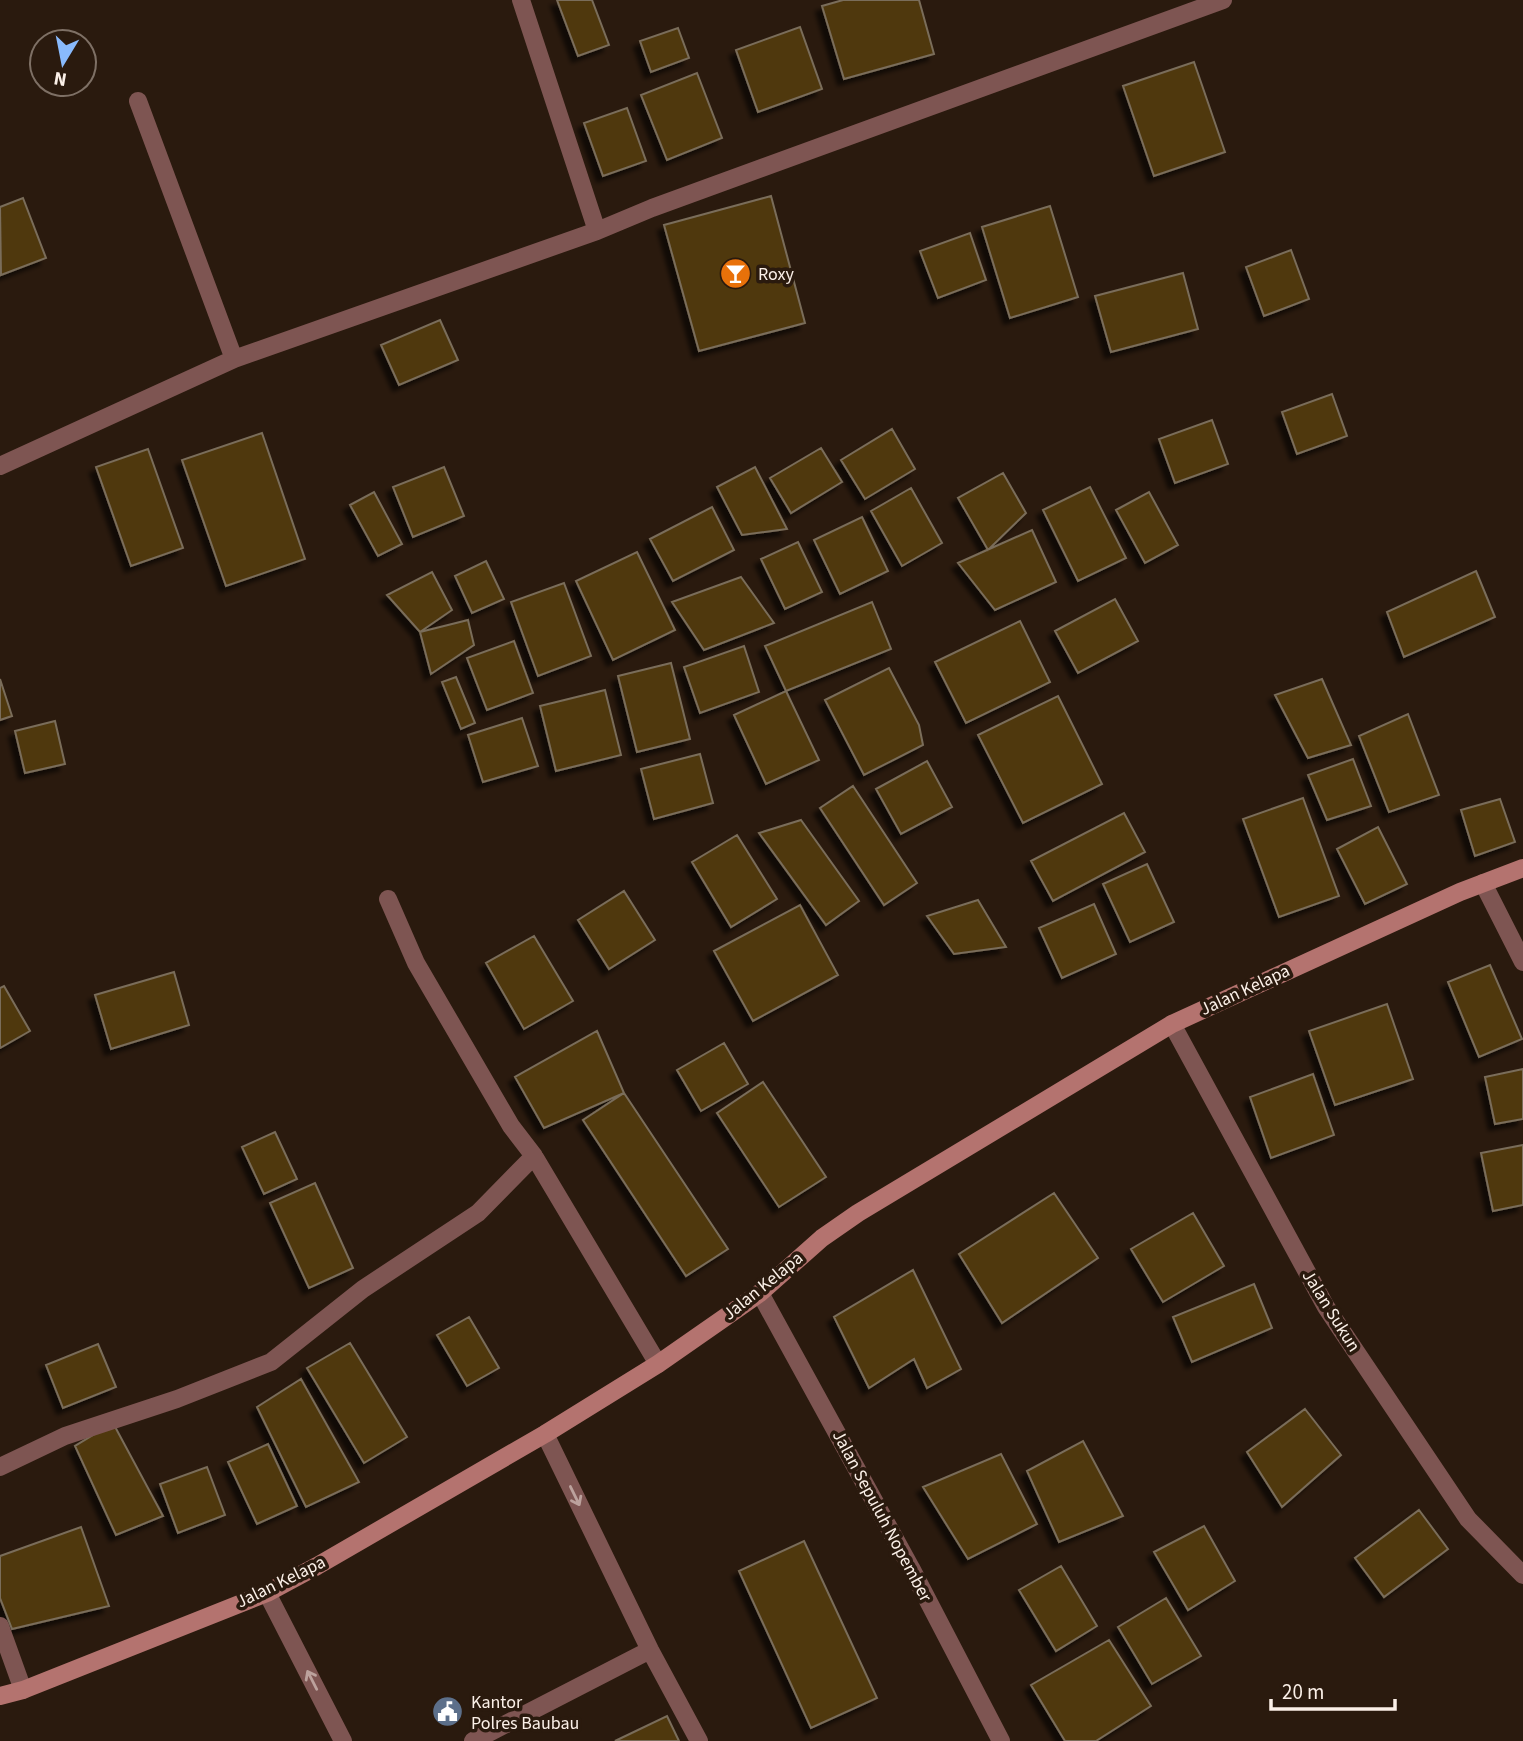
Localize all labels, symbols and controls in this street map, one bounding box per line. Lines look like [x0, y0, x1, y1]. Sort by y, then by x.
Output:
north arrow [28, 28, 98, 98]
text: N [52, 64, 69, 93]
bar icon: Roxy [718, 257, 752, 291]
place label: Roxy [758, 262, 795, 287]
street label: Jalan Kelapa [1196, 958, 1294, 1022]
street label: Jalan Kelapa [718, 1246, 808, 1326]
street label: Jalan Sukun [1296, 1265, 1366, 1357]
street label: Jalan Sepuluh Nopember [826, 1426, 938, 1607]
one-way arrow [568, 1485, 582, 1506]
street label: Jalan Kelapa [232, 1550, 330, 1614]
scale bar [1271, 1668, 1395, 1712]
one-way arrow [304, 1670, 318, 1691]
text: 20 m [1282, 1677, 1324, 1707]
place label: Kantor Polres Baubau [471, 1690, 579, 1736]
public building icon: Kantor Polres Baubau [431, 1695, 465, 1729]

